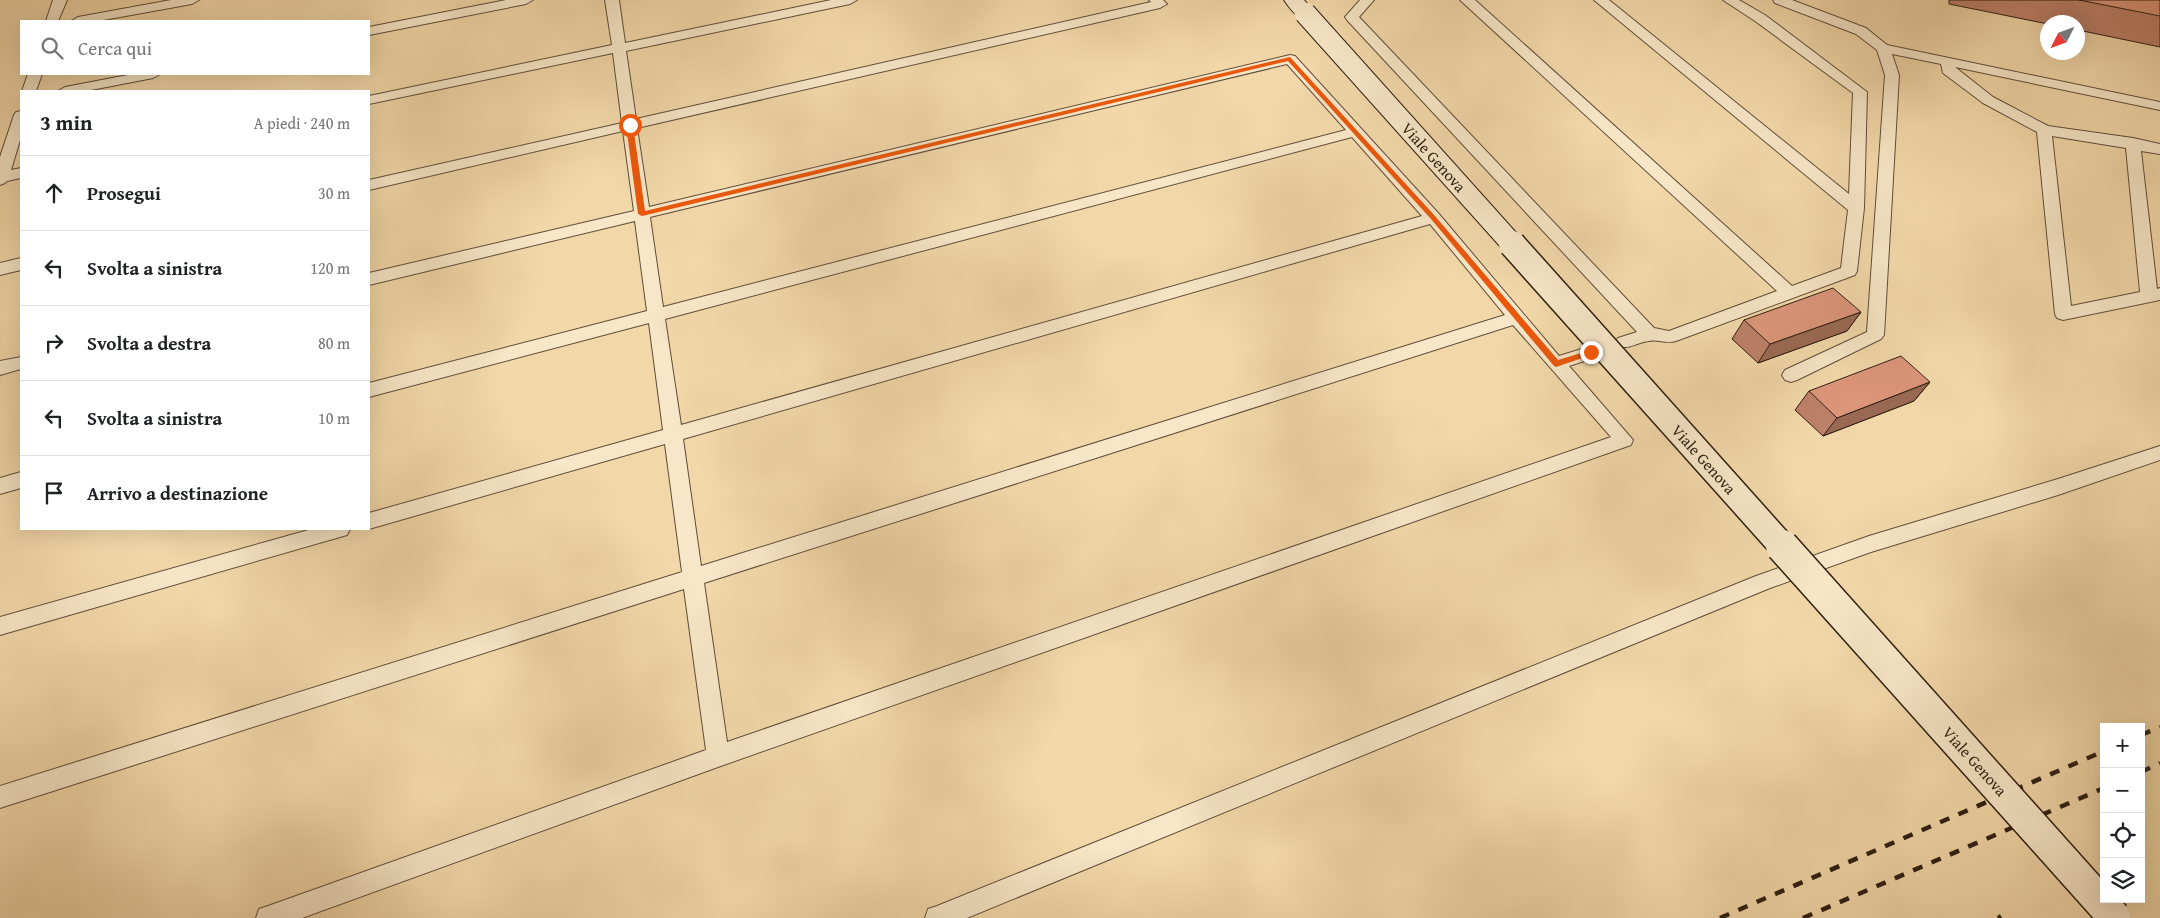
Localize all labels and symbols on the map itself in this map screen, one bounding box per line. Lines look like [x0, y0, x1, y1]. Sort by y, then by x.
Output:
north arrow [2040, 15, 2085, 60]
route start [619, 114, 642, 137]
street label: Viale Genova [1396, 117, 1472, 198]
route end [1580, 341, 1603, 364]
street label: Viale Genova [1666, 419, 1742, 500]
street label: Viale Genova [1937, 721, 2013, 802]

